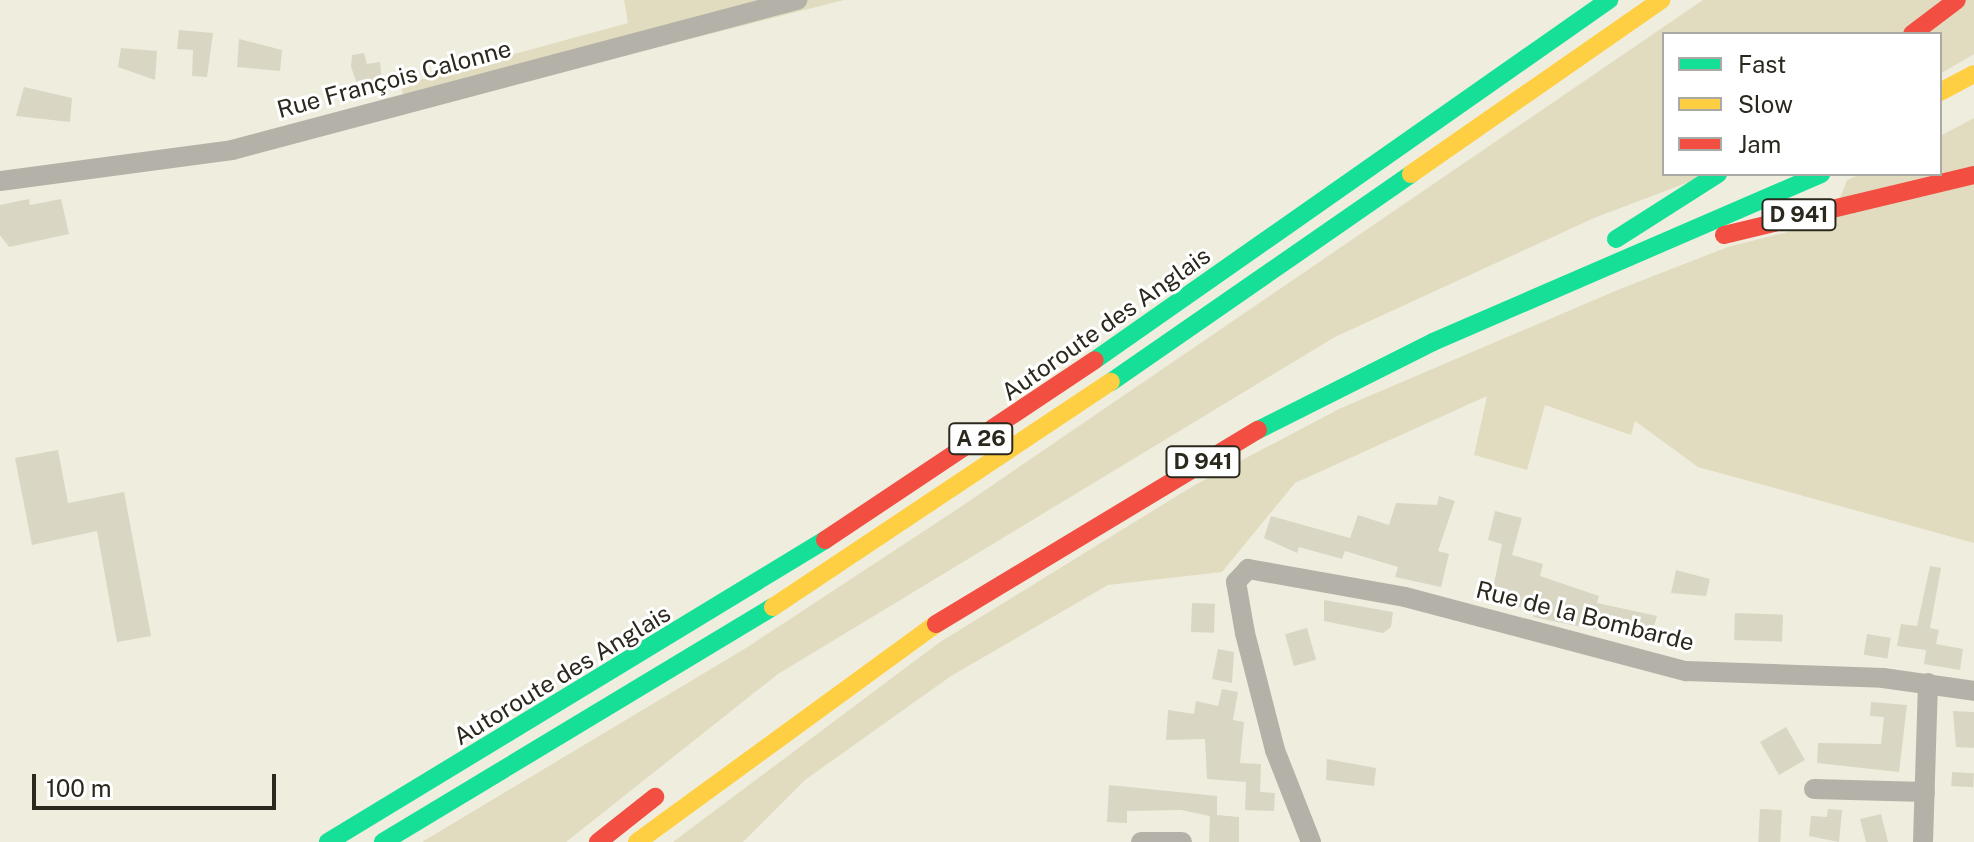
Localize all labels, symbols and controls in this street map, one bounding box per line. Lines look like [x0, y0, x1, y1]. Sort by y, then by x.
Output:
legend [1662, 32, 1942, 176]
street label: Rue François Calonne [274, 34, 514, 124]
text: Fast [1738, 50, 1786, 78]
text: Slow [1738, 90, 1793, 118]
text: Jam [1738, 130, 1781, 158]
road number: D 941 [1761, 197, 1837, 233]
street label: Autoroute des Anglais [996, 241, 1216, 407]
road number: A 26 [947, 421, 1015, 457]
road number: D 941 [1165, 444, 1241, 480]
street label: Rue de la Bombarde [1473, 575, 1697, 657]
street label: Autoroute des Anglais [448, 599, 676, 751]
scale bar [36, 758, 280, 808]
text: 100 m [46, 774, 112, 802]

